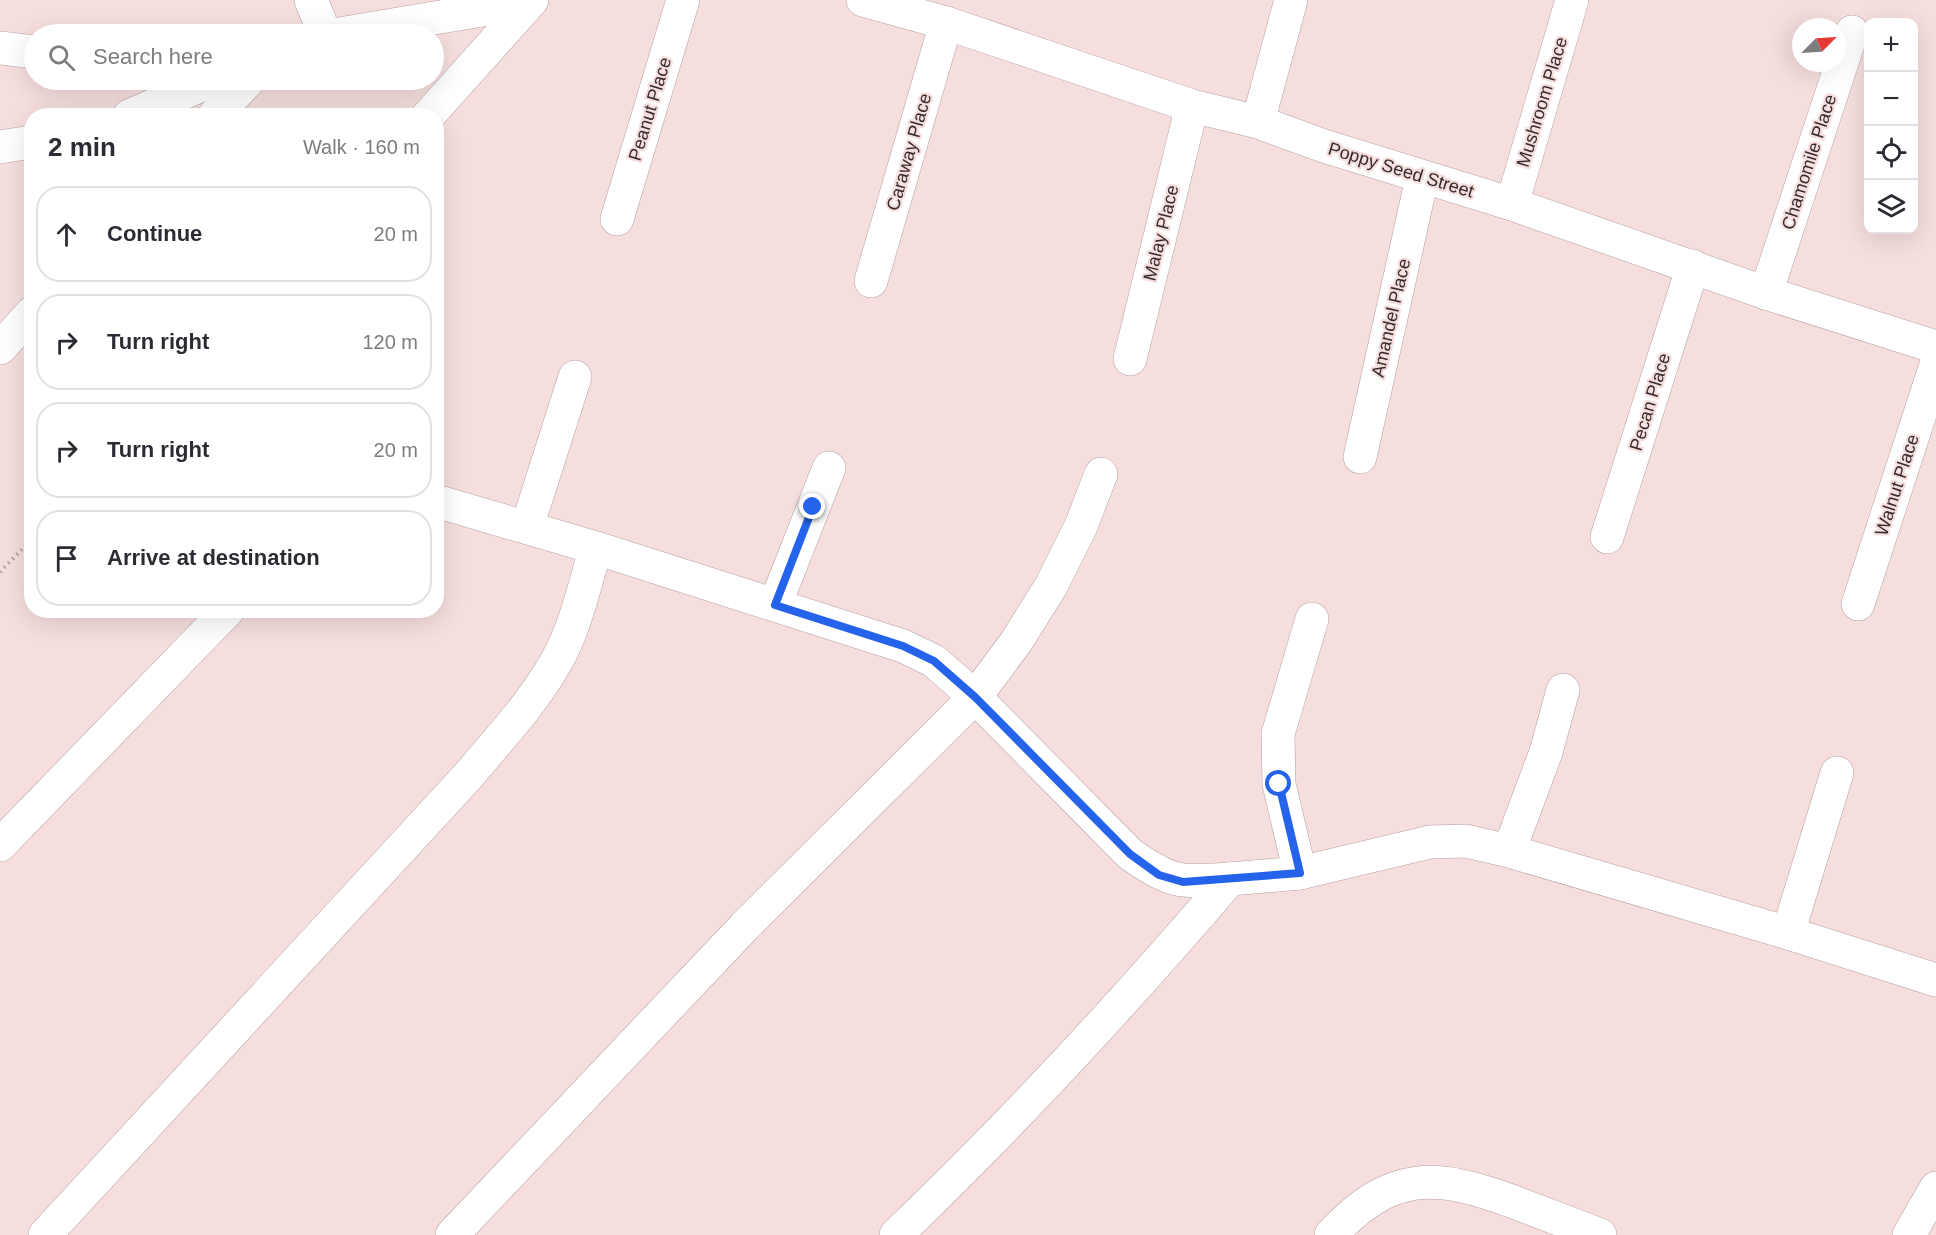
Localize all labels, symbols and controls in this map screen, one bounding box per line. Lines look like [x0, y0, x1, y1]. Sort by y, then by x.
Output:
north arrow [1792, 18, 1846, 72]
map controls [1864, 18, 1918, 234]
button: + [1864, 18, 1918, 72]
search box [24, 24, 444, 90]
street label: Mushroom Place [1513, 34, 1571, 170]
icon: search [45, 41, 78, 74]
text: Search here [93, 44, 213, 69]
street label: Peanut Place [625, 55, 675, 163]
button: − [1864, 72, 1918, 126]
street label: Caraway Place [883, 91, 935, 213]
street label: Chamomile Place [1778, 92, 1840, 232]
button: locate [1864, 126, 1918, 180]
text: 2 min [48, 132, 116, 162]
text: Walk · 160 m [303, 136, 420, 158]
street label: Poppy Seed Street [1326, 138, 1476, 202]
button: layers [1864, 180, 1918, 234]
street label: Malay Place [1139, 183, 1183, 283]
icon: ahead [50, 218, 83, 251]
text: Continue [107, 221, 202, 246]
text: 20 m [374, 223, 418, 245]
street label: Amandel Place [1368, 257, 1414, 379]
icon: right [50, 326, 83, 359]
text: Turn right [107, 329, 209, 354]
text: 120 m [362, 331, 418, 353]
street label: Pecan Place [1626, 351, 1674, 453]
street label: Walnut Place [1871, 432, 1923, 538]
icon: right [50, 434, 83, 467]
text: Turn right [107, 437, 209, 462]
text: 20 m [374, 439, 418, 461]
route end [799, 493, 825, 519]
icon: arrive [50, 542, 83, 575]
text: Arrive at destination [107, 545, 320, 570]
route start [1265, 770, 1291, 796]

